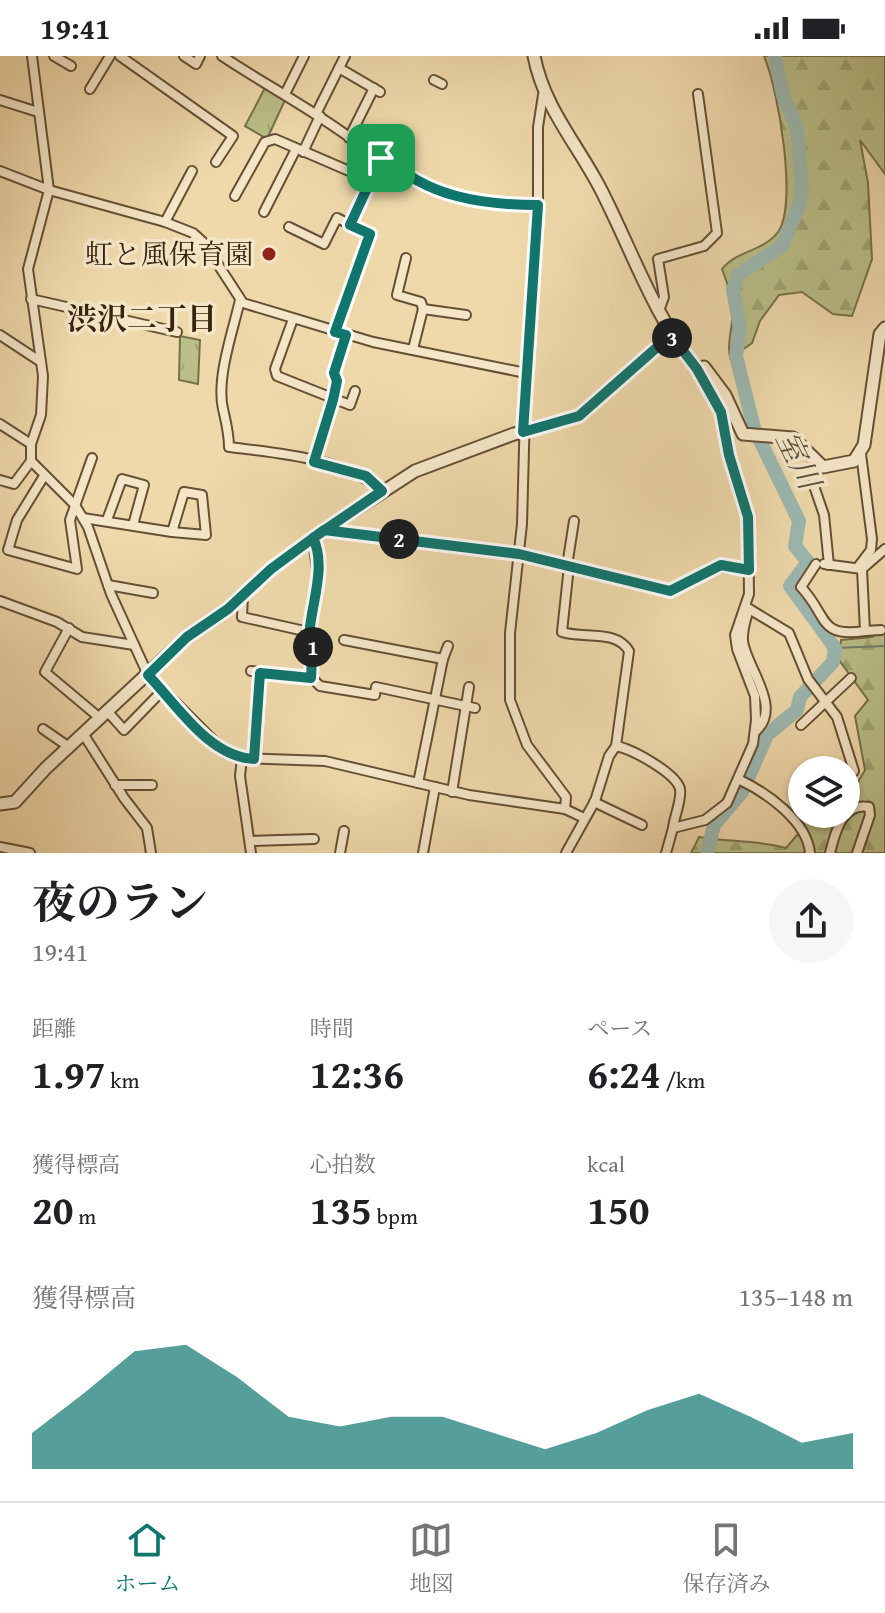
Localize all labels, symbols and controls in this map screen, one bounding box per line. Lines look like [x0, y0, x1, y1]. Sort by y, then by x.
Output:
text: 19:41 [40, 6, 111, 50]
pin [347, 124, 415, 192]
icon: arrive [359, 136, 403, 180]
place label: 虹と風保育園 [85, 233, 253, 274]
marker: 虹と風保育園 [260, 245, 278, 263]
district label: 渋沢二丁目 [67, 296, 217, 340]
pin: 3 [652, 318, 692, 358]
text: 3 [666, 322, 678, 354]
water label: 室川 [766, 423, 833, 499]
pin: 2 [379, 519, 419, 559]
text: 2 [393, 523, 405, 555]
pin: 1 [293, 627, 333, 667]
text: 1 [307, 631, 319, 663]
map controls [788, 756, 860, 828]
button: layers [788, 756, 860, 828]
text: 夜のラン [32, 870, 208, 934]
button: share [769, 879, 853, 963]
text: 19:41 [32, 932, 88, 971]
text: 距離 [32, 1012, 76, 1044]
text: 時間 [310, 1012, 354, 1044]
text: ペース [587, 1012, 652, 1044]
text: 1.97 [32, 1044, 105, 1103]
text: 12:36 [310, 1044, 404, 1103]
text: 6:24 [587, 1044, 661, 1103]
text: km [105, 1064, 139, 1096]
text: /km [661, 1064, 705, 1096]
text: 獲得標高 [32, 1148, 120, 1180]
text: 心拍数 [310, 1148, 376, 1180]
text: kcal [587, 1148, 625, 1180]
text: 20 [32, 1180, 73, 1239]
text: 135 [310, 1180, 372, 1239]
text: 150 [587, 1180, 650, 1239]
text: m [73, 1200, 96, 1232]
text: bpm [372, 1200, 418, 1232]
text: 135–148 m [739, 1277, 853, 1316]
text: 獲得標高 [32, 1278, 136, 1317]
tab: ホーム [114, 1518, 181, 1599]
tab: 地図 [409, 1518, 454, 1599]
tab: 保存済み [682, 1518, 771, 1599]

